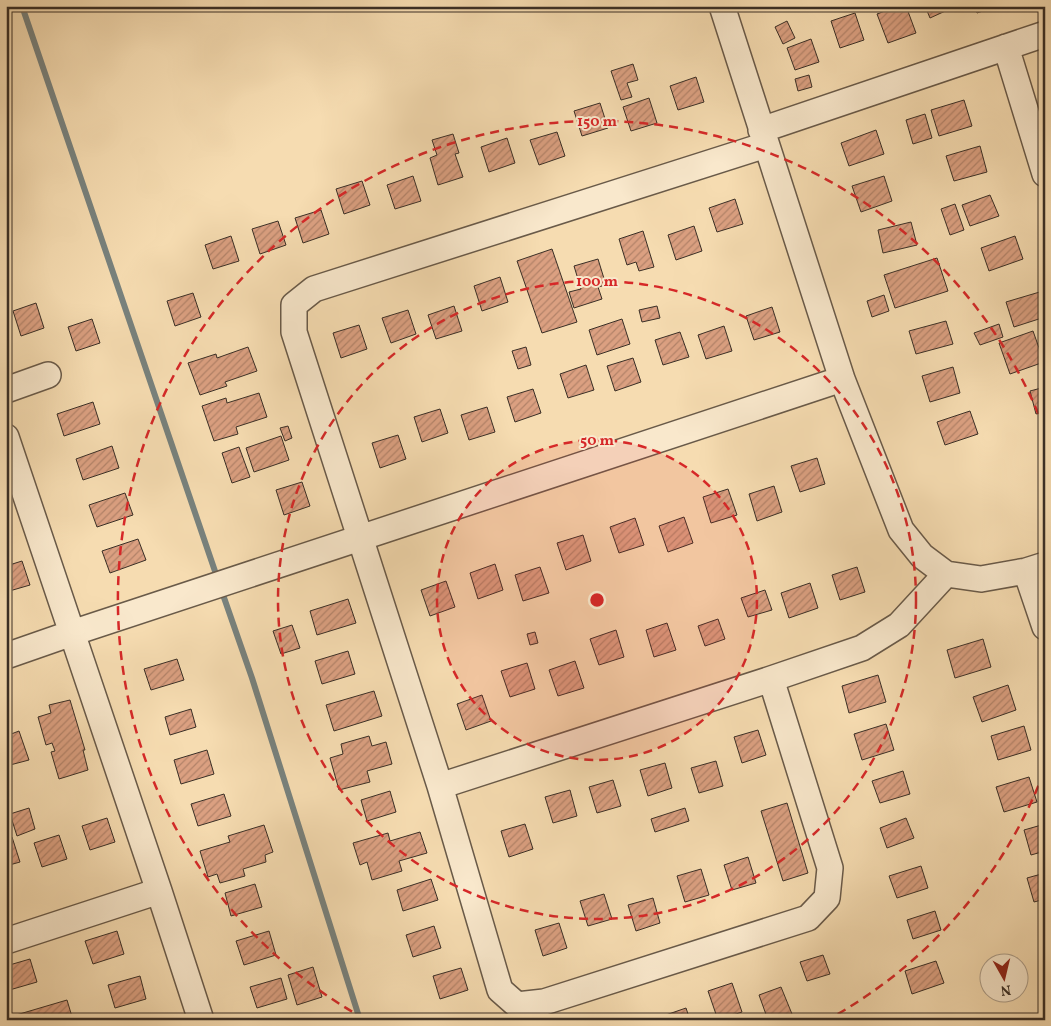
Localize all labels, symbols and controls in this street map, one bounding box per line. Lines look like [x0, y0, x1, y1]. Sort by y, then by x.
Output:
text: 150 m [577, 112, 617, 133]
text: 100 m [576, 272, 619, 293]
text: 50 m [580, 431, 614, 452]
centre of rings [588, 591, 606, 609]
north arrow [978, 954, 1028, 1004]
text: N [999, 979, 1012, 1000]

